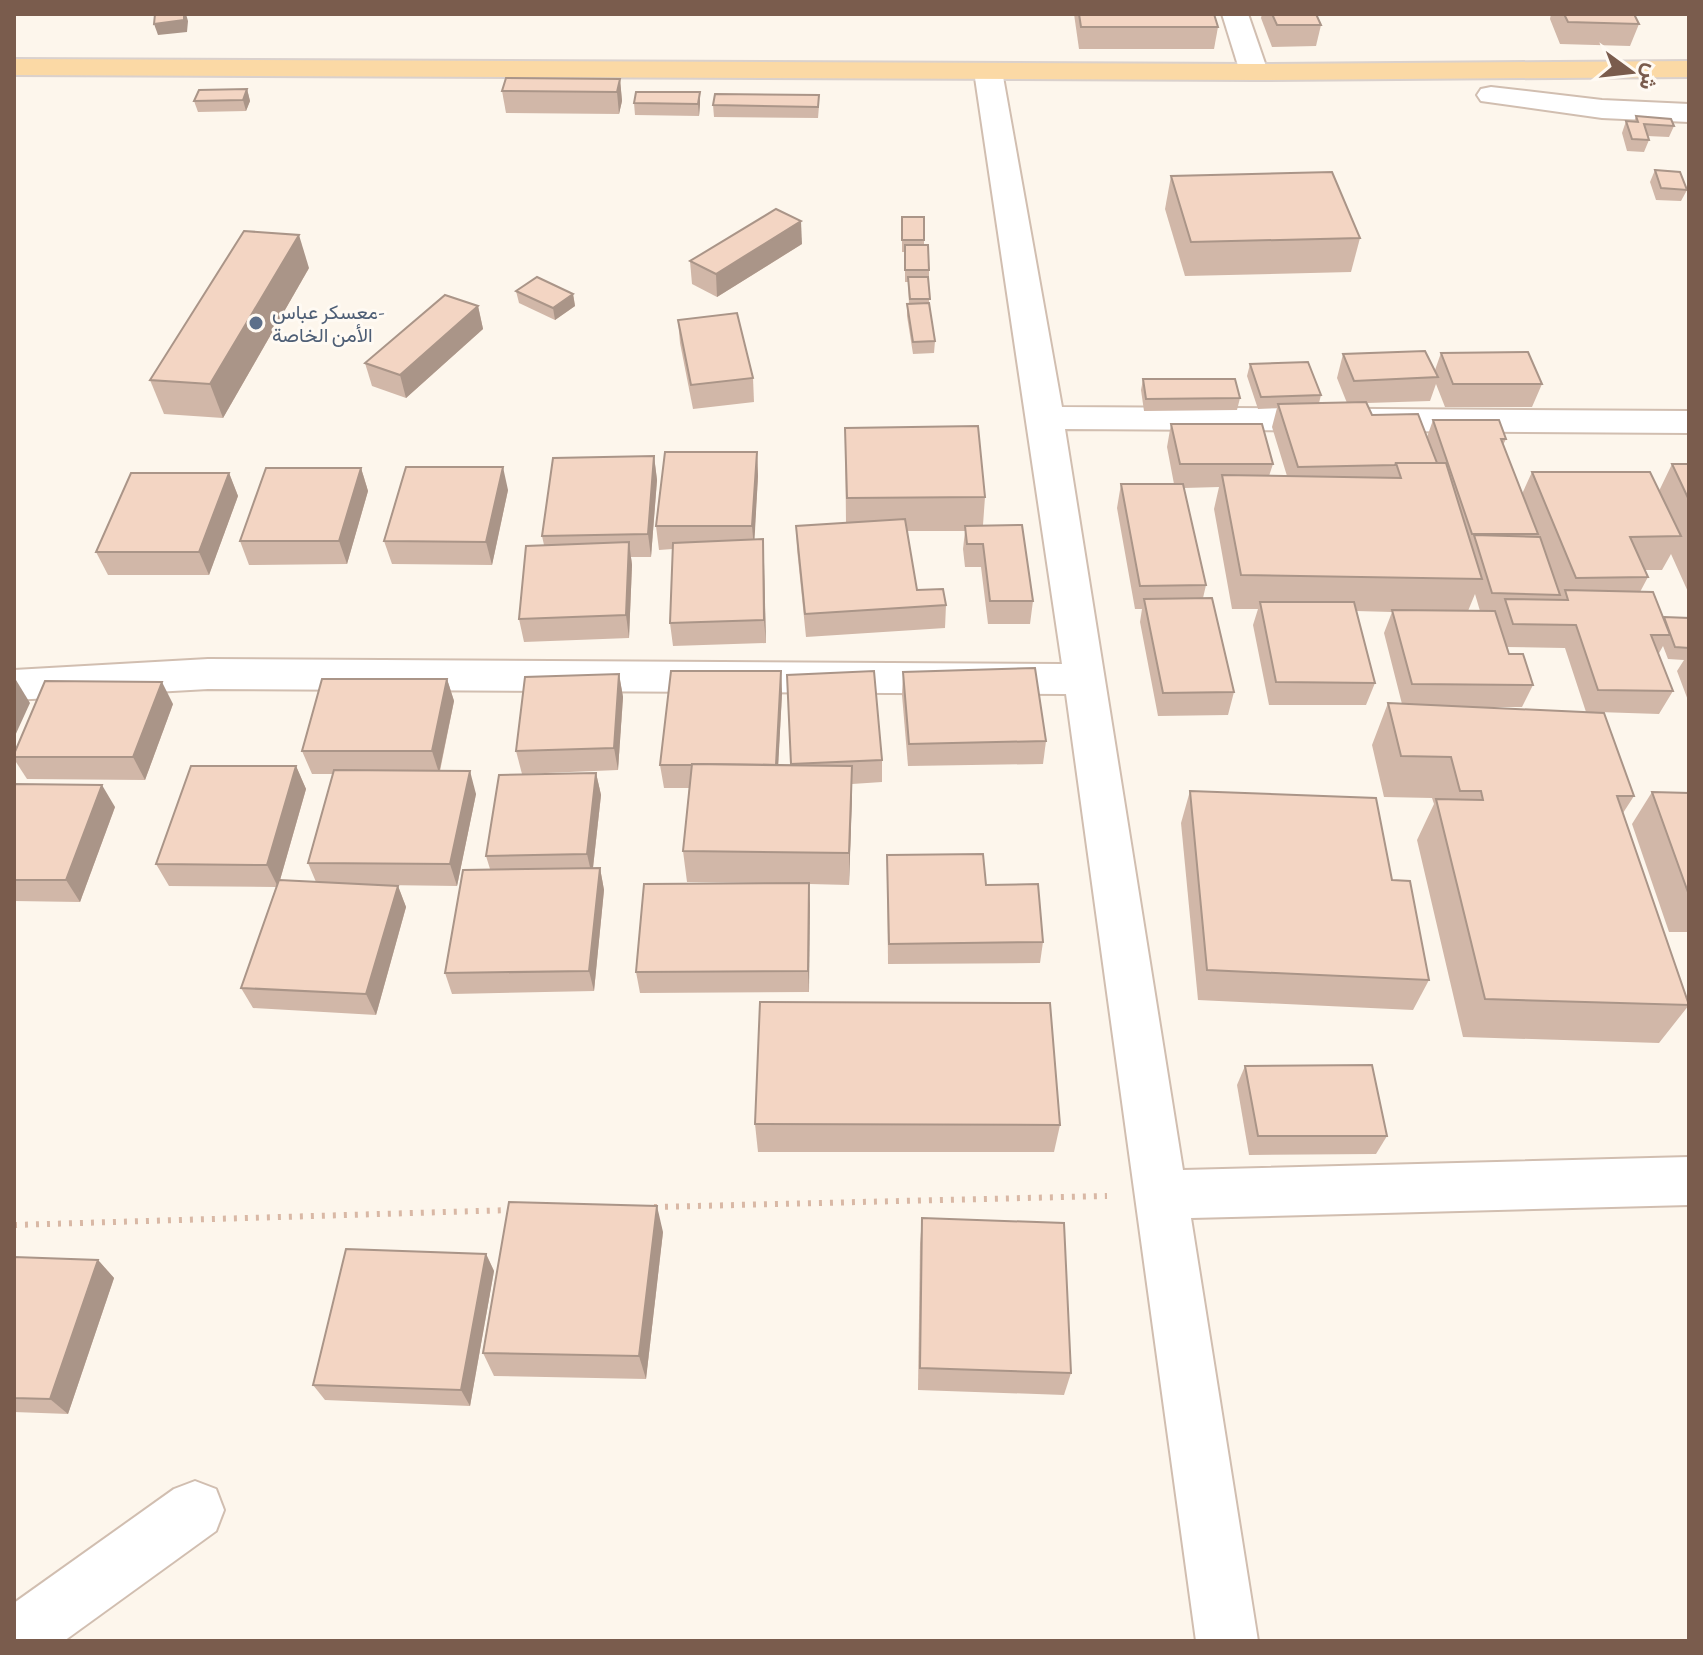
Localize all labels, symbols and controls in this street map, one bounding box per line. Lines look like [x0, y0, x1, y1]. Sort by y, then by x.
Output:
north arrow [1591, 32, 1671, 112]
text: ش [1633, 61, 1663, 93]
place label: معسكر عباس- الأمن الخاصة [272, 303, 385, 347]
marker: معسكر عباس- الأمن الخاصة [247, 314, 265, 332]

